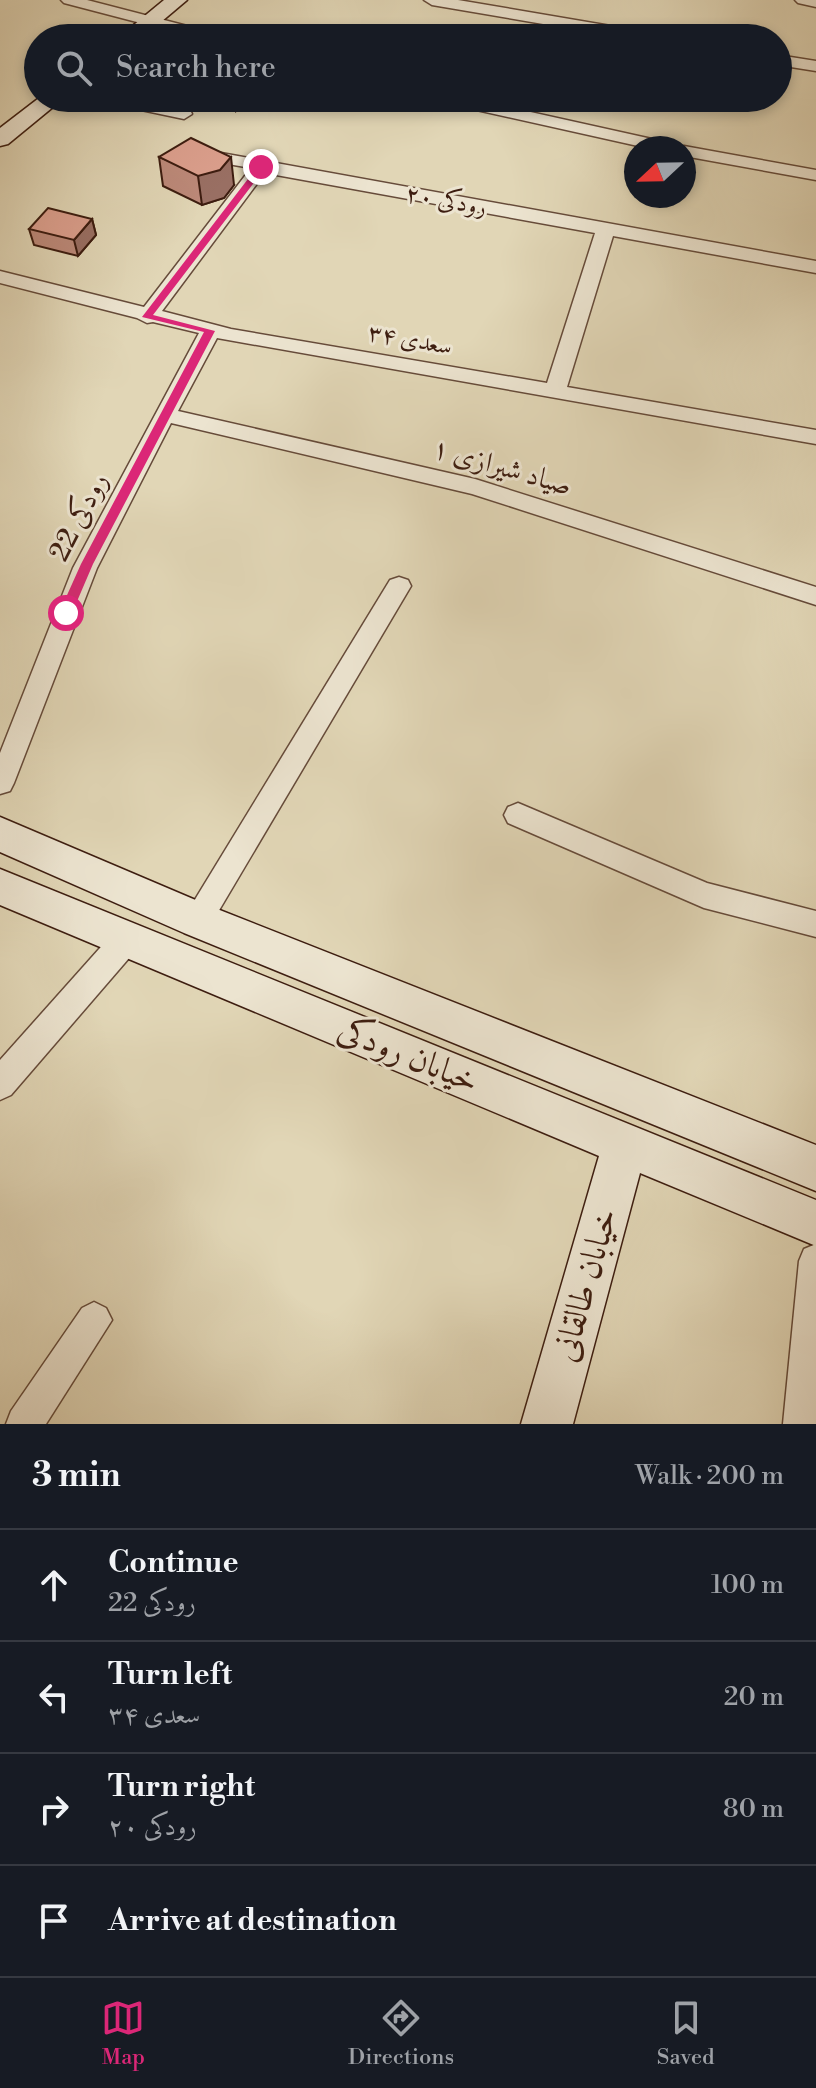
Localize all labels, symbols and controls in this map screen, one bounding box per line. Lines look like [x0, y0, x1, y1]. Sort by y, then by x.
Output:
search box [24, 24, 792, 112]
icon: search [52, 46, 96, 90]
text: Search here [116, 49, 276, 87]
north arrow [624, 136, 696, 208]
route end [243, 149, 279, 185]
street label: رودکی ۲۰ [403, 178, 489, 223]
street label: سعدی ۳۴ [365, 318, 455, 362]
street label: صیاد شیرازی ۱ [428, 430, 576, 504]
street label: رودکی 22 [41, 466, 116, 567]
route start [48, 595, 84, 631]
street label: خیابان رودکی [331, 1007, 485, 1103]
street label: خیابان طالقانی [544, 1203, 628, 1367]
text: 3 min [32, 1455, 121, 1497]
text: Walk · 200 m [635, 1460, 784, 1492]
text: Continue [108, 1544, 239, 1582]
icon: ahead [32, 1563, 76, 1607]
text: 100 m [711, 1569, 784, 1601]
text: رودکی 22 [108, 1587, 196, 1619]
text: Turn left [108, 1656, 232, 1694]
icon: left [32, 1675, 76, 1719]
text: 20 m [724, 1681, 784, 1713]
text: سعدی ۳۴ [108, 1699, 200, 1731]
text: Turn right [108, 1768, 255, 1806]
icon: right [32, 1787, 76, 1831]
text: 80 m [723, 1793, 784, 1825]
text: رودکی ۲۰ [108, 1811, 197, 1843]
icon: arrive [32, 1899, 76, 1943]
text: Arrive at destination [108, 1902, 397, 1940]
tab: Map [101, 1996, 145, 2071]
tab: Directions [348, 1996, 454, 2071]
tab: Saved [657, 1996, 715, 2071]

